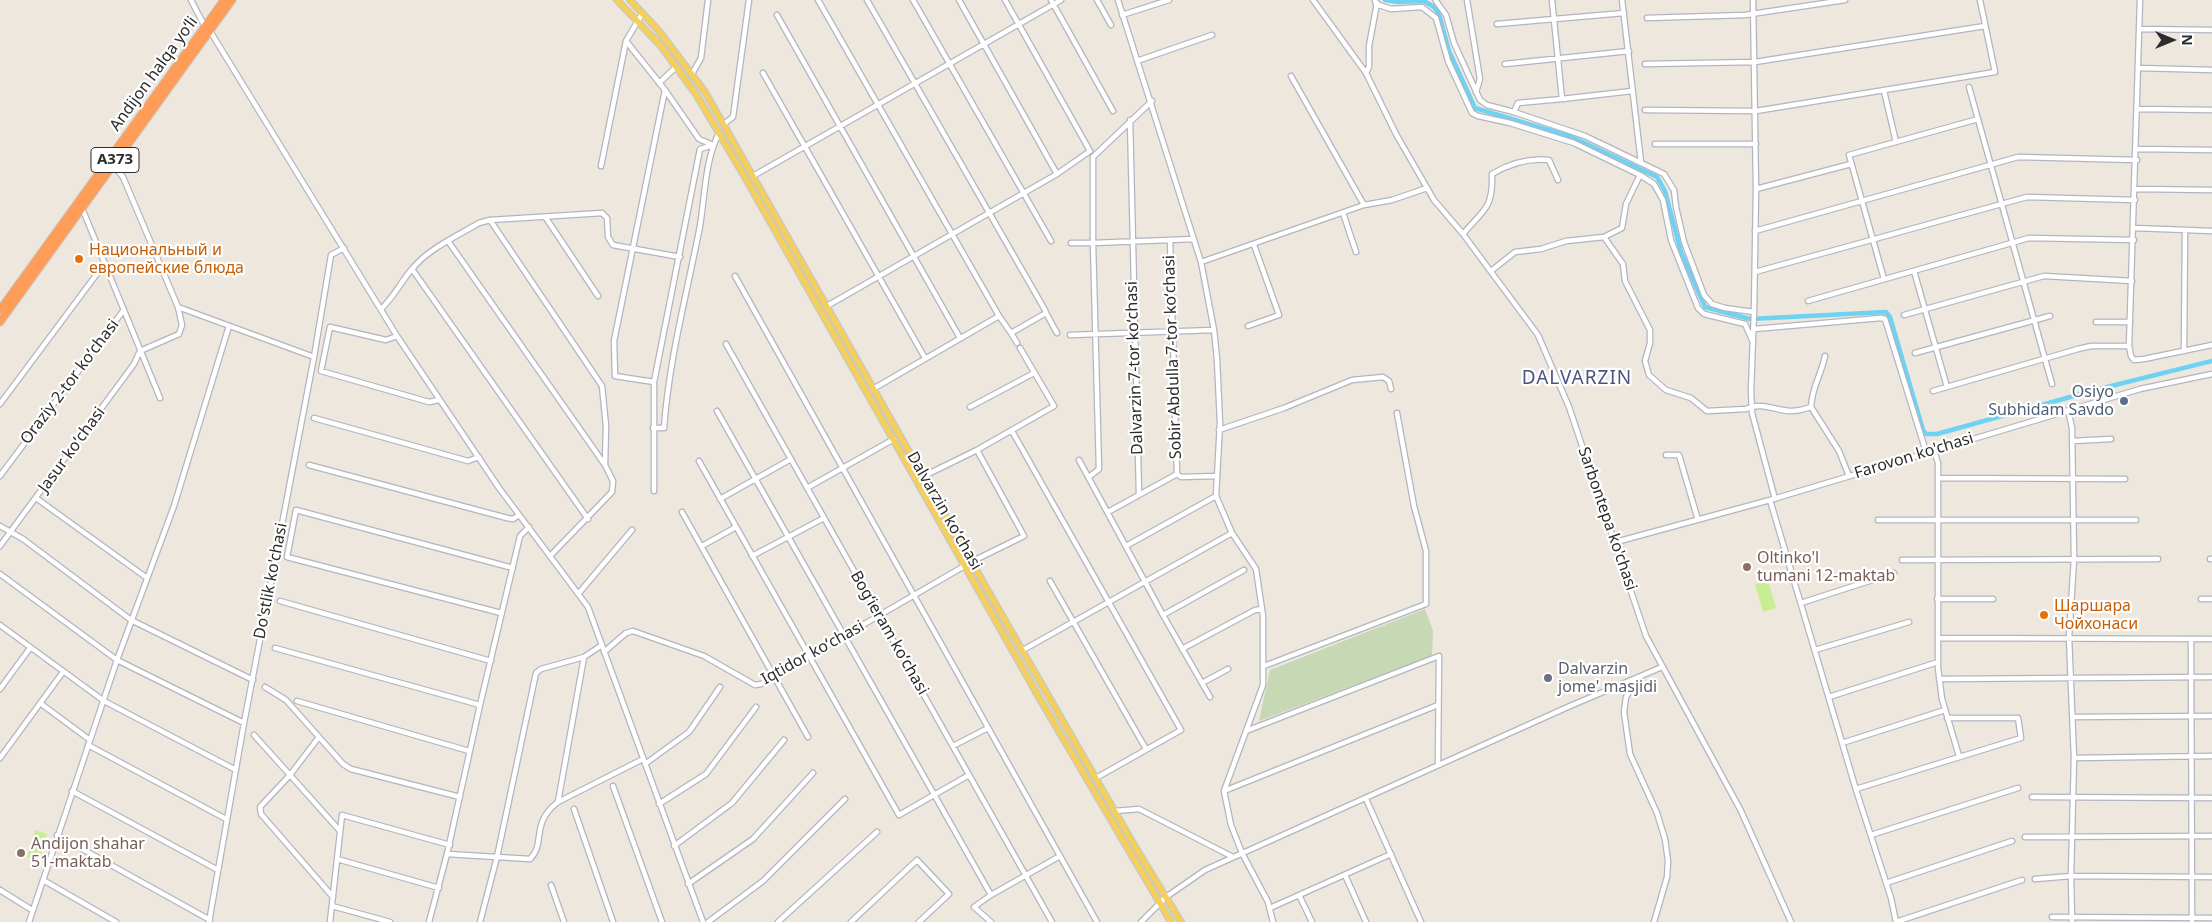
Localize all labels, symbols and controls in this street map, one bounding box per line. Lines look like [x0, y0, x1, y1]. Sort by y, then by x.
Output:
street label: Andijon halqa yo‘li [106, 13, 202, 135]
north arrow [2147, 15, 2197, 65]
text: N [2178, 34, 2197, 46]
road number: A373 [91, 148, 139, 172]
place label: Национальный и европейские блюда [89, 240, 244, 278]
marker: Национальный и европейские блюда [73, 253, 85, 265]
street label: Sobir Abdulla 7-tor koʻchasi [1160, 255, 1186, 459]
street label: Dalvarzin 7-tor koʻchasi [1122, 281, 1148, 455]
street label: Oraziy 2-tor koʻchasi [17, 316, 123, 448]
district label: DALVARZIN [1521, 368, 1633, 390]
place label: Osiyo Subhidam Savdo [1988, 382, 2114, 420]
marker: Osiyo Subhidam Savdo [2118, 395, 2130, 407]
street label: Jasur koʻchasi [35, 403, 109, 497]
street label: Farovon ko'chasi [1852, 429, 1976, 483]
street label: Sarbontepa ko'chasi [1573, 445, 1641, 593]
street label: Dalvarzin koʻchasi [902, 448, 986, 574]
street label: Do'stlik ko'chasi [250, 521, 292, 641]
place label: Oltinko'l tumani 12-maktab [1757, 548, 1895, 586]
marker: Oltinko'l tumani 12-maktab [1741, 561, 1753, 573]
street label: Bogʻieram koʻchasi [846, 568, 932, 698]
place label: Шаршара Чойхонаси [2054, 596, 2138, 634]
marker: Шаршара Чойхонаси [2038, 609, 2050, 621]
street label: Iqtidor koʻchasi [758, 617, 868, 689]
place label: Dalvarzin jome' masjidi [1558, 659, 1657, 697]
marker: Dalvarzin jome' masjidi [1542, 672, 1554, 684]
place label: Andijon shahar 51-maktab [31, 834, 145, 872]
marker: Andijon shahar 51-maktab [15, 847, 27, 859]

